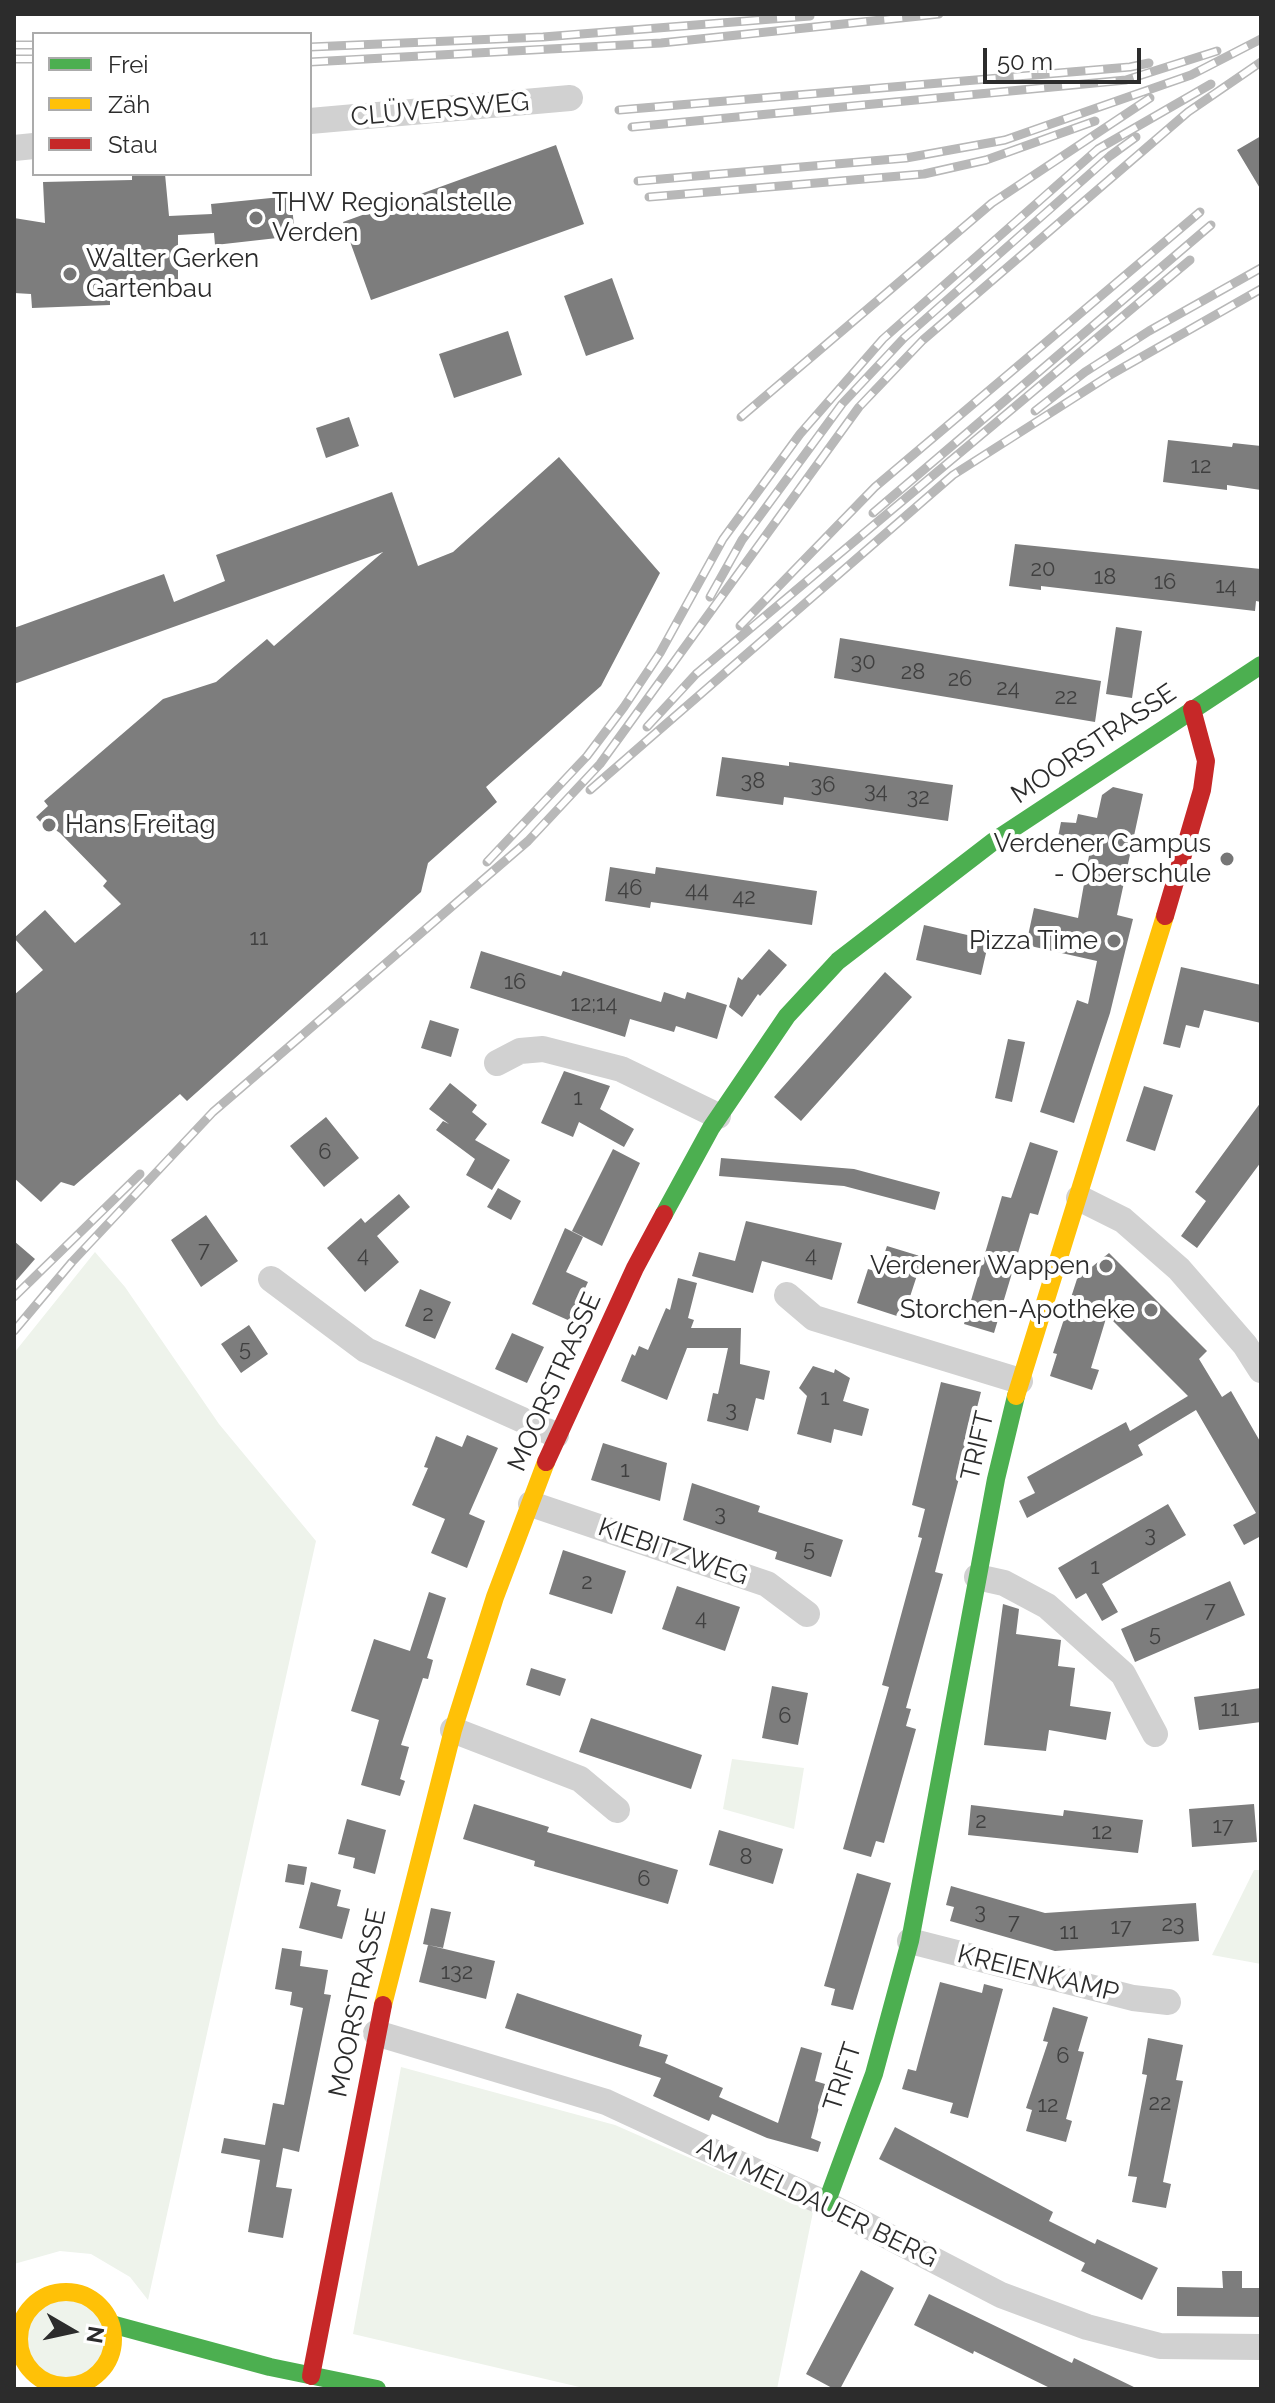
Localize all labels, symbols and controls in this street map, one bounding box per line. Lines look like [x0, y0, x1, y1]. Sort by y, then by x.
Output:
legend [32, 32, 312, 176]
scale bar [987, 32, 1145, 82]
text: 50 m [997, 47, 1053, 76]
text: Frei [108, 50, 149, 79]
street label: CLÜVERSWEG [350, 87, 530, 133]
text: Zäh [108, 90, 150, 119]
text: Stau [108, 130, 158, 159]
place label: THW Regionalstelle Verden [272, 187, 512, 248]
marker: THW Regionalstelle Verden [247, 209, 265, 227]
place label: Walter Gerken Gartenbau [86, 243, 259, 304]
marker: Walter Gerken Gartenbau [61, 265, 79, 283]
house number: 12 [1191, 453, 1211, 479]
house number: 20 [1031, 556, 1055, 582]
house number: 18 [1094, 564, 1116, 590]
house number: 16 [1154, 569, 1176, 595]
house number: 14 [1215, 573, 1237, 599]
house number: 30 [850, 649, 876, 675]
house number: 28 [901, 659, 925, 685]
house number: 26 [948, 666, 972, 692]
house number: 24 [996, 675, 1020, 701]
street label: MOORSTRASSE [1006, 677, 1182, 811]
house number: 22 [1055, 684, 1077, 710]
house number: 38 [741, 768, 765, 794]
house number: 36 [810, 772, 836, 798]
house number: 34 [864, 778, 888, 804]
house number: 32 [906, 784, 930, 810]
place label: Hans Freitag [65, 809, 215, 841]
marker: Hans Freitag [40, 816, 58, 834]
place label: Verdener Campus - Oberschule [994, 828, 1211, 890]
marker: Verdener Campus - Oberschule [1218, 850, 1236, 868]
house number: 46 [617, 875, 643, 901]
house number: 44 [685, 877, 709, 903]
house number: 42 [732, 884, 756, 910]
house number: 11 [250, 925, 268, 951]
place label: Pizza Time [969, 925, 1098, 957]
marker: Pizza Time [1105, 932, 1123, 950]
house number: 16 [504, 969, 526, 995]
house number: 12;14 [571, 991, 617, 1017]
house number: 1 [573, 1085, 583, 1111]
house number: 6 [318, 1139, 332, 1165]
house number: 7 [198, 1237, 210, 1263]
house number: 4 [357, 1242, 369, 1268]
house number: 4 [805, 1242, 817, 1268]
place label: Verdener Wappen [870, 1250, 1090, 1282]
marker: Verdener Wappen [1097, 1257, 1115, 1275]
street label: MOORSTRASSE [502, 1288, 608, 1476]
place label: Storchen-Apotheke [900, 1294, 1135, 1326]
house number: 2 [422, 1301, 434, 1327]
marker: Storchen-Apotheke [1142, 1301, 1160, 1319]
house number: 5 [239, 1336, 251, 1362]
house number: 1 [820, 1385, 830, 1411]
house number: 3 [725, 1397, 737, 1423]
street label: TRIFT [955, 1408, 1001, 1484]
house number: 1 [620, 1457, 630, 1483]
house number: 3 [714, 1501, 726, 1527]
street label: KIEBITZWEG [594, 1512, 752, 1592]
house number: 3 [1144, 1522, 1156, 1548]
house number: 5 [803, 1536, 815, 1562]
house number: 1 [1090, 1554, 1100, 1580]
house number: 2 [581, 1569, 593, 1595]
house number: 7 [1204, 1597, 1216, 1623]
house number: 4 [695, 1605, 707, 1631]
house number: 5 [1149, 1621, 1161, 1647]
house number: 11 [1221, 1696, 1239, 1722]
house number: 6 [778, 1703, 792, 1729]
house number: 2 [975, 1808, 987, 1834]
house number: 17 [1212, 1813, 1234, 1839]
house number: 12 [1092, 1819, 1112, 1845]
house number: 8 [739, 1844, 753, 1870]
house number: 6 [637, 1866, 651, 1892]
house number: 3 [974, 1899, 986, 1925]
street label: MOORSTRASSE [323, 1906, 393, 2100]
house number: 7 [1008, 1909, 1020, 1935]
house number: 23 [1161, 1911, 1185, 1937]
house number: 17 [1110, 1914, 1132, 1940]
house number: 11 [1060, 1919, 1078, 1945]
street label: KREIENKAMP [954, 1939, 1122, 2009]
house number: 132 [441, 1959, 473, 1985]
street label: TRIFT [817, 2039, 869, 2115]
house number: 6 [1056, 2043, 1070, 2069]
house number: 22 [1149, 2090, 1171, 2116]
house number: 12 [1038, 2092, 1058, 2118]
street label: AM MELDAUER BERG [692, 2131, 942, 2275]
north arrow [32, 2291, 112, 2371]
text: N [82, 2324, 110, 2345]

